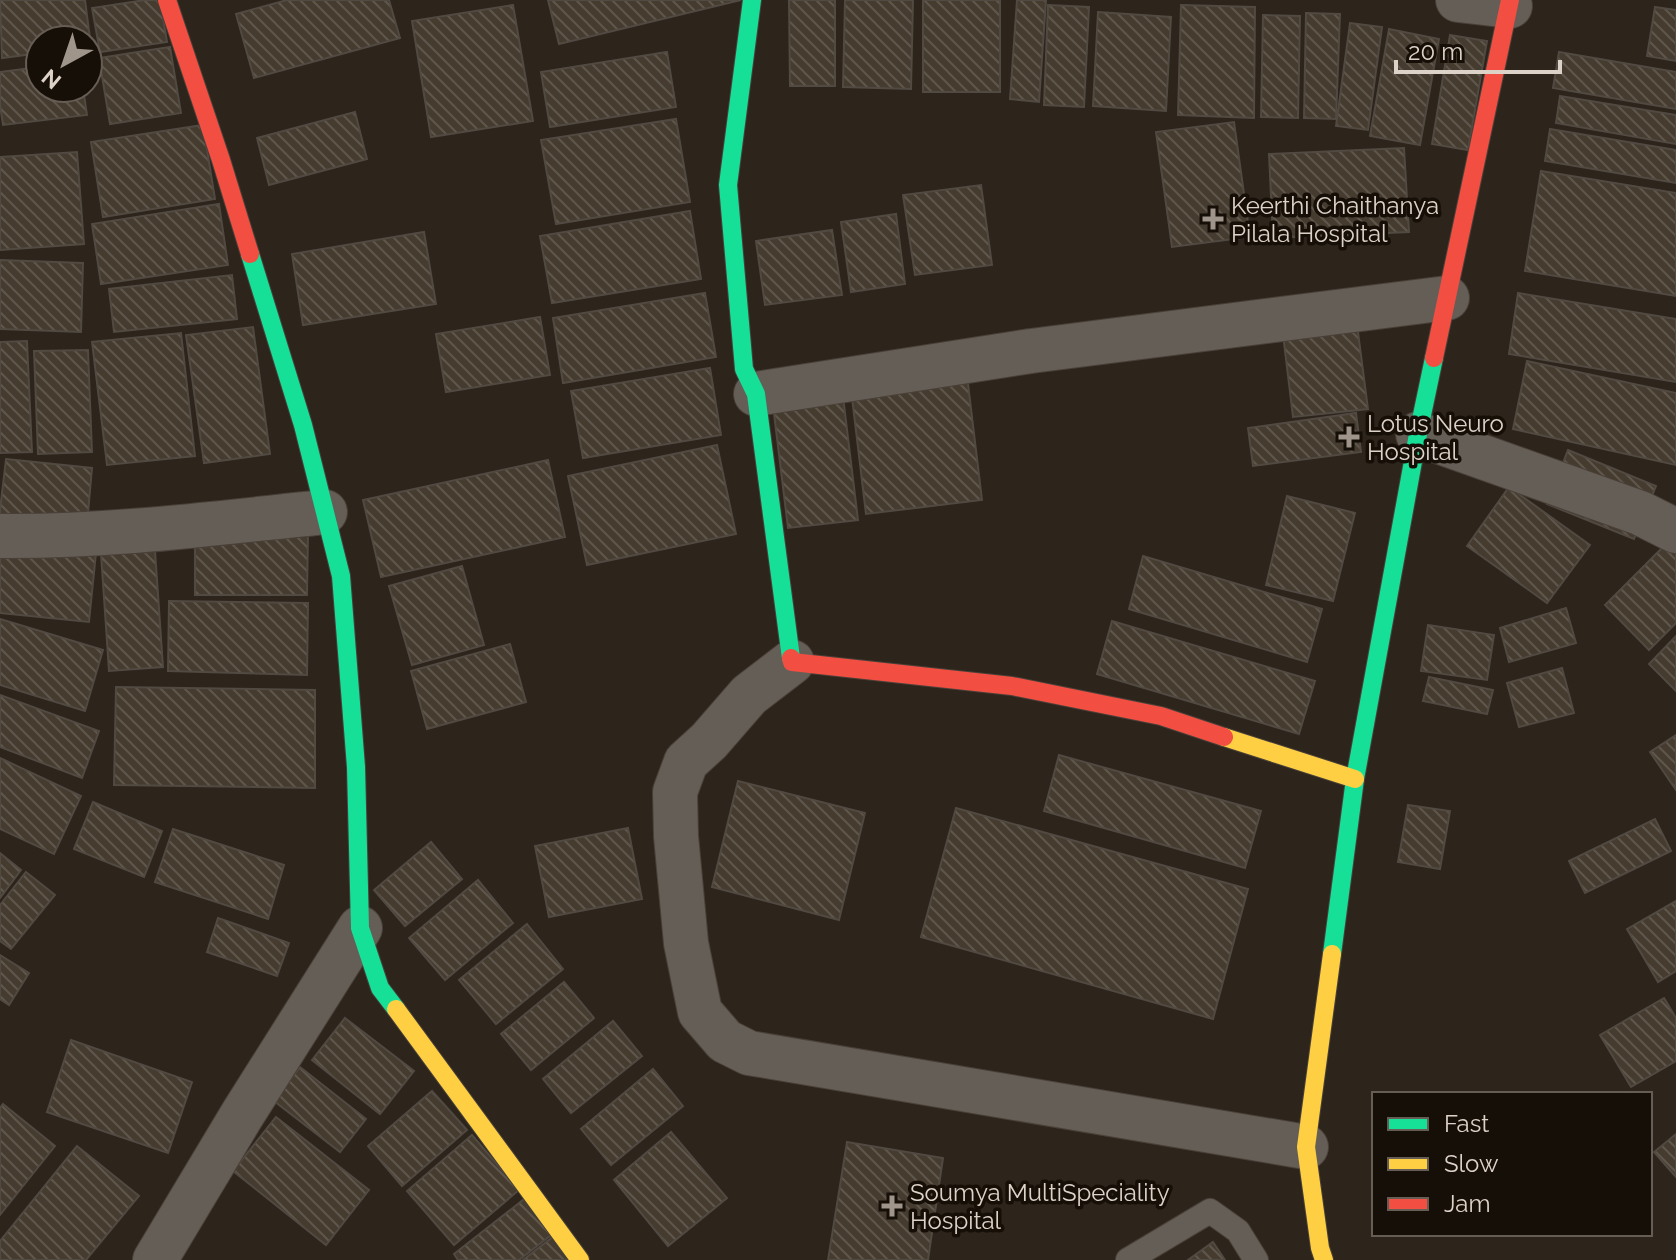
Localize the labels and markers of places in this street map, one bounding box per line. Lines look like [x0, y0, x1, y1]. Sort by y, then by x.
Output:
place label: Keerthi Chaithanya Pilala Hospital [1231, 191, 1439, 248]
marker: Keerthi Chaithanya Pilala Hospital [1202, 208, 1224, 230]
place label: Lotus Neuro Hospital [1367, 409, 1504, 466]
marker: Lotus Neuro Hospital [1338, 426, 1360, 448]
place label: Soumya MultiSpeciality Hospital [910, 1178, 1170, 1235]
marker: Soumya MultiSpeciality Hospital [881, 1195, 903, 1217]

